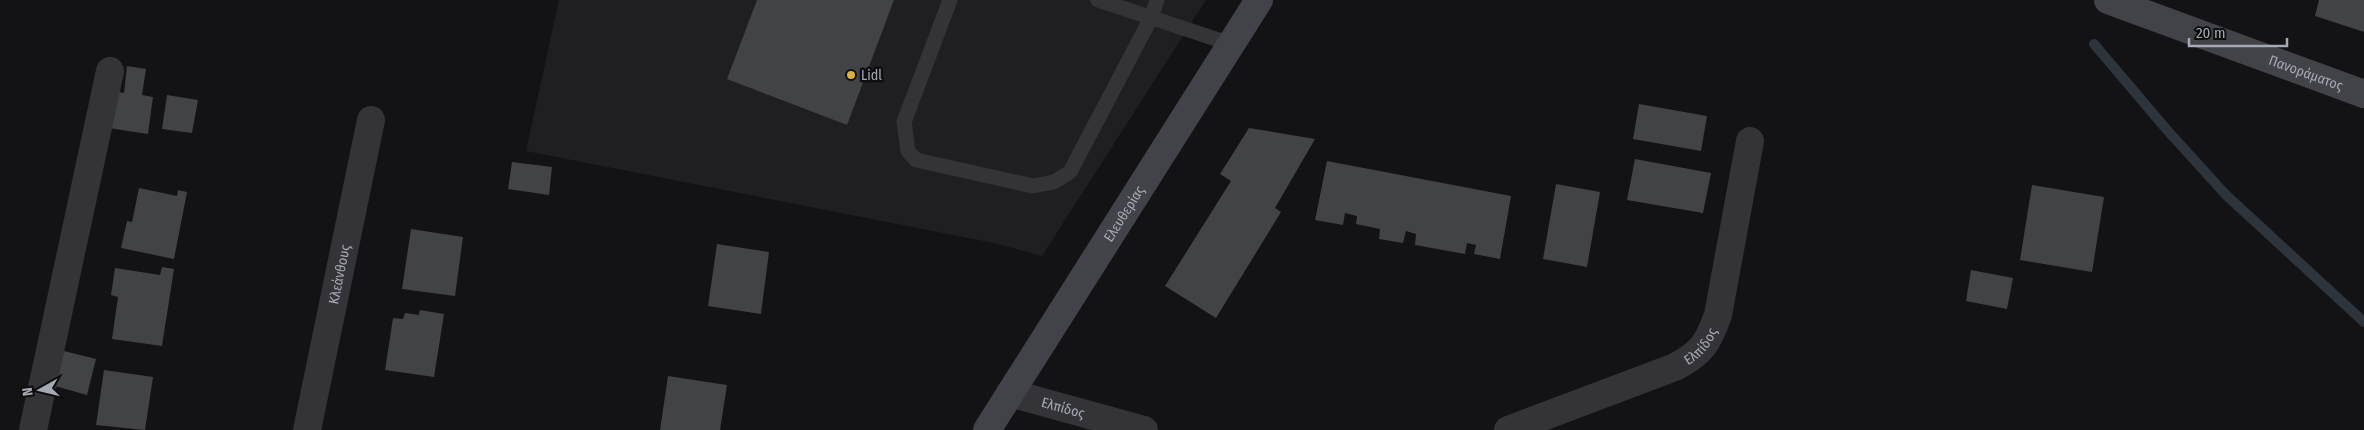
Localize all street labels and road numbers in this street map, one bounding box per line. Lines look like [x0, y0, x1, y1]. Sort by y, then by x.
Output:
street label: Πανοράματος [2266, 52, 2345, 95]
street label: Ελευθερίας [1100, 183, 1148, 245]
street label: Κλεάνθους [325, 243, 354, 306]
street label: Ελπίδος [1681, 325, 1721, 369]
street label: Ελπίδος [1039, 394, 1086, 422]

